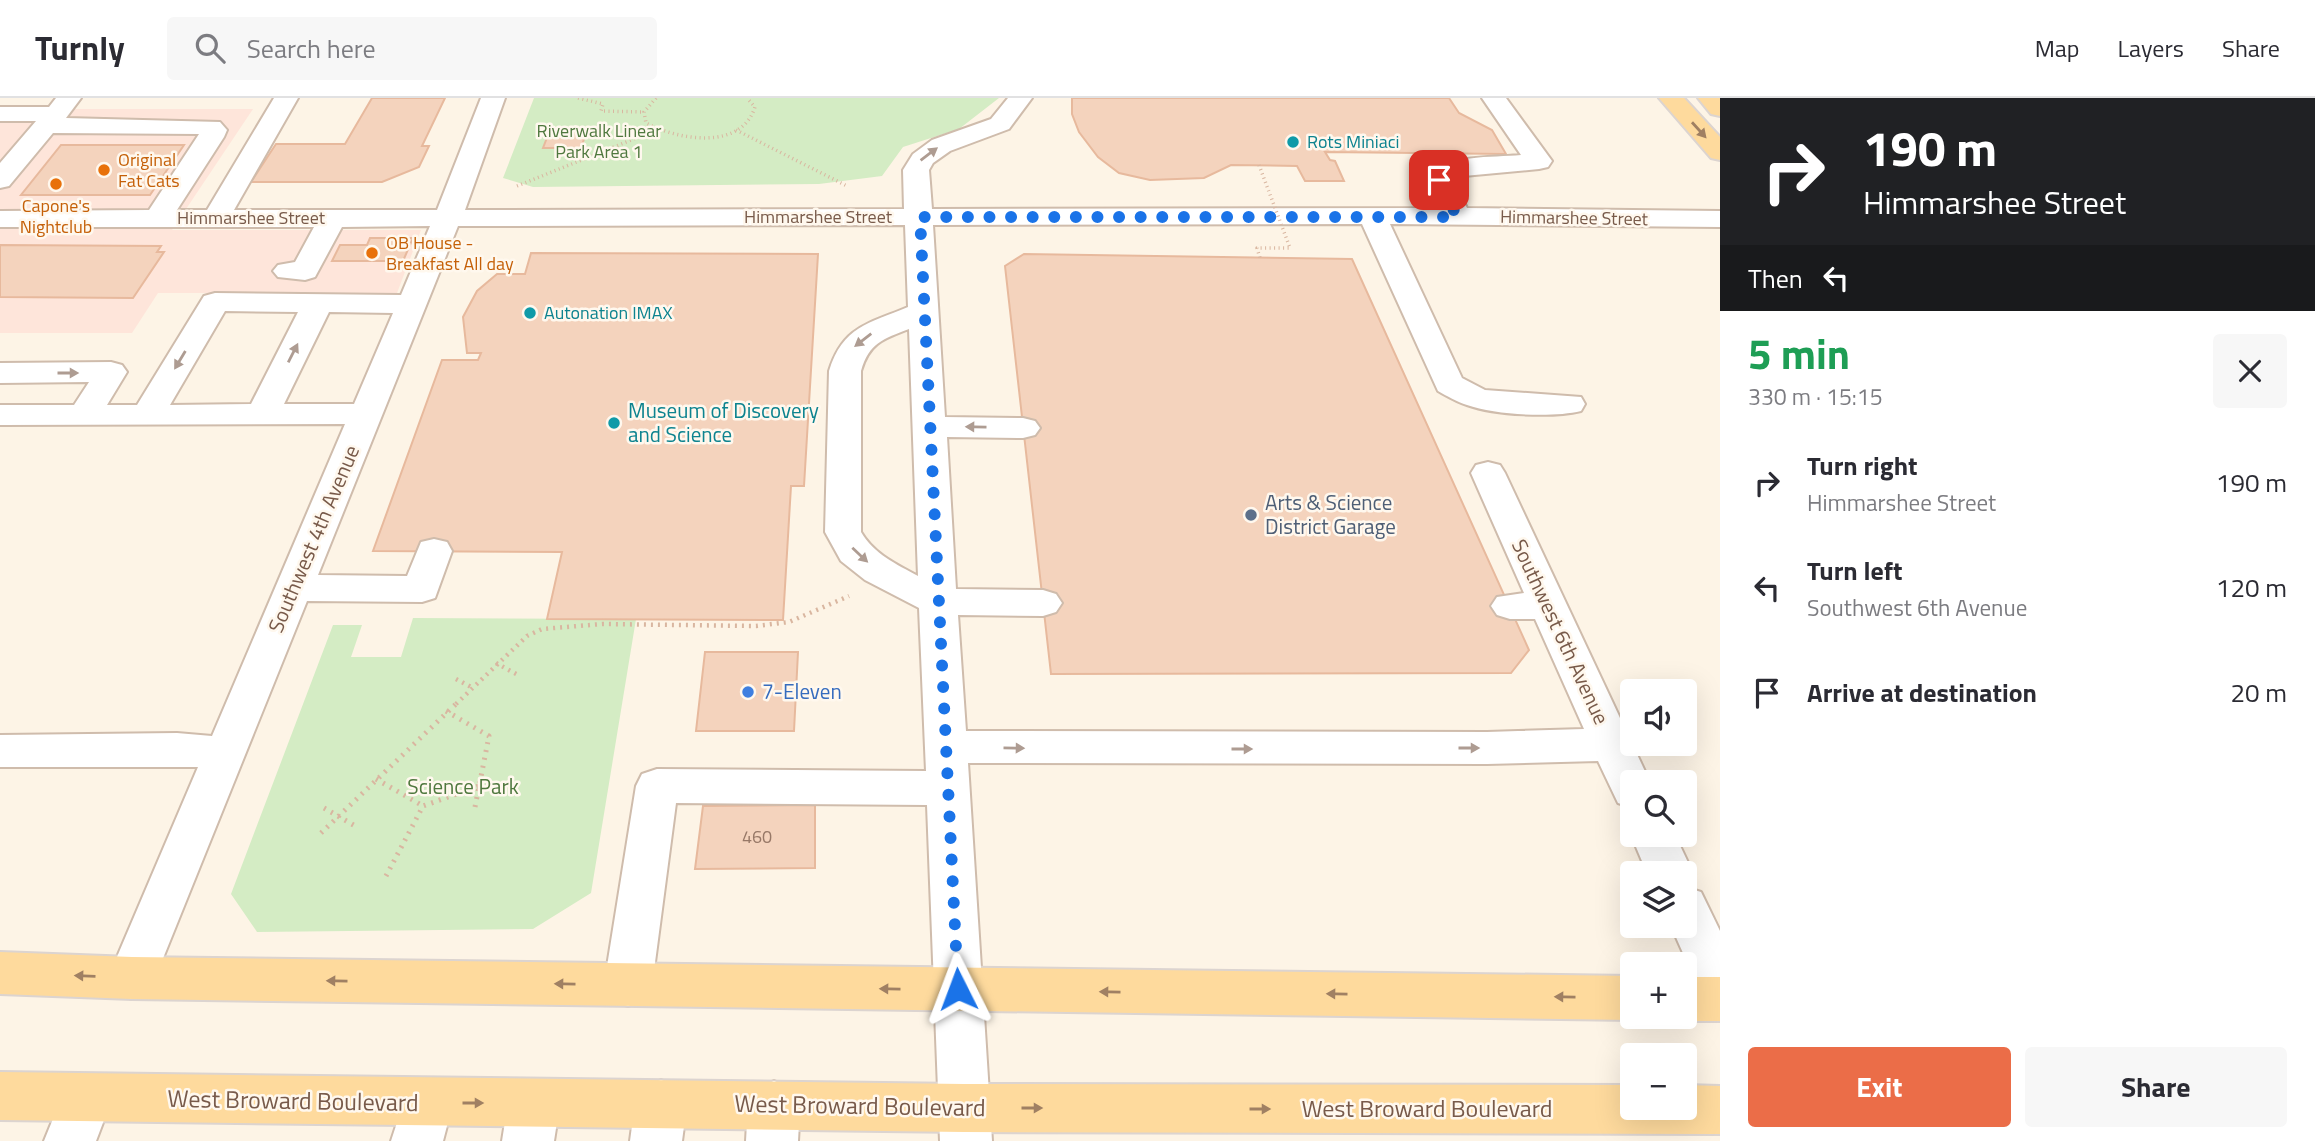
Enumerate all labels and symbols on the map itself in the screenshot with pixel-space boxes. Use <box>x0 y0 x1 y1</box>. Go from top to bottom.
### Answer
park label: Riverwalk Linear Park Area 1 <box>537 117 661 165</box>
one-way arrow <box>1691 121 1707 138</box>
place label: Rots Miniaci <box>1307 128 1399 155</box>
marker: Rots Miniaci <box>1285 134 1301 150</box>
place label: Original Fat Cats <box>118 146 180 194</box>
one-way arrow <box>920 147 938 161</box>
pin <box>1409 150 1469 210</box>
marker: Original Fat Cats <box>96 162 112 178</box>
marker: Capone's Nightclub <box>48 176 64 192</box>
place label: Capone's Nightclub <box>20 192 92 240</box>
street label: Himmarshee Street <box>744 203 893 230</box>
street label: Himmarshee Street <box>1500 203 1649 232</box>
street label: Himmarshee Street <box>177 204 326 231</box>
place label: OB House - Breakfast All day <box>386 229 514 277</box>
marker: OB House - Breakfast All day <box>364 245 380 261</box>
place label: Autonation IMAX <box>544 299 673 326</box>
marker: Autonation IMAX <box>522 305 538 321</box>
one-way arrow <box>855 333 873 348</box>
one-way arrow <box>288 343 299 363</box>
one-way arrow <box>174 351 187 370</box>
one-way arrow <box>57 367 79 379</box>
place label: Museum of Discovery and Science <box>628 394 819 450</box>
marker: Museum of Discovery and Science <box>606 415 622 431</box>
one-way arrow <box>965 421 987 433</box>
street label: Southwest 4th Avenue <box>259 440 367 637</box>
place label: Arts & Science District Garage <box>1265 486 1396 542</box>
marker: Arts & Science District Garage <box>1243 507 1259 523</box>
street label: Southwest 6th Avenue <box>1504 534 1618 729</box>
one-way arrow <box>851 547 869 563</box>
place label: 7-Eleven <box>762 675 842 707</box>
marker: 7-Eleven <box>740 684 756 700</box>
one-way arrow <box>1458 742 1480 754</box>
one-way arrow <box>1003 743 1025 754</box>
one-way arrow <box>1231 743 1253 755</box>
park label: Science Park <box>407 770 519 802</box>
house number: 460 <box>742 823 772 850</box>
position arrow <box>921 952 995 1026</box>
one-way arrow <box>74 971 96 982</box>
one-way arrow <box>326 975 348 987</box>
one-way arrow <box>553 979 575 990</box>
one-way arrow <box>879 983 901 994</box>
one-way arrow <box>1098 986 1120 997</box>
one-way arrow <box>1326 988 1348 1000</box>
one-way arrow <box>1553 991 1575 1003</box>
street label: West Broward Boulevard <box>167 1080 419 1120</box>
street label: West Broward Boulevard <box>734 1085 986 1125</box>
street label: West Broward Boulevard <box>1301 1090 1553 1126</box>
one-way arrow <box>462 1097 484 1109</box>
one-way arrow <box>1022 1102 1044 1114</box>
one-way arrow <box>1249 1103 1271 1115</box>

